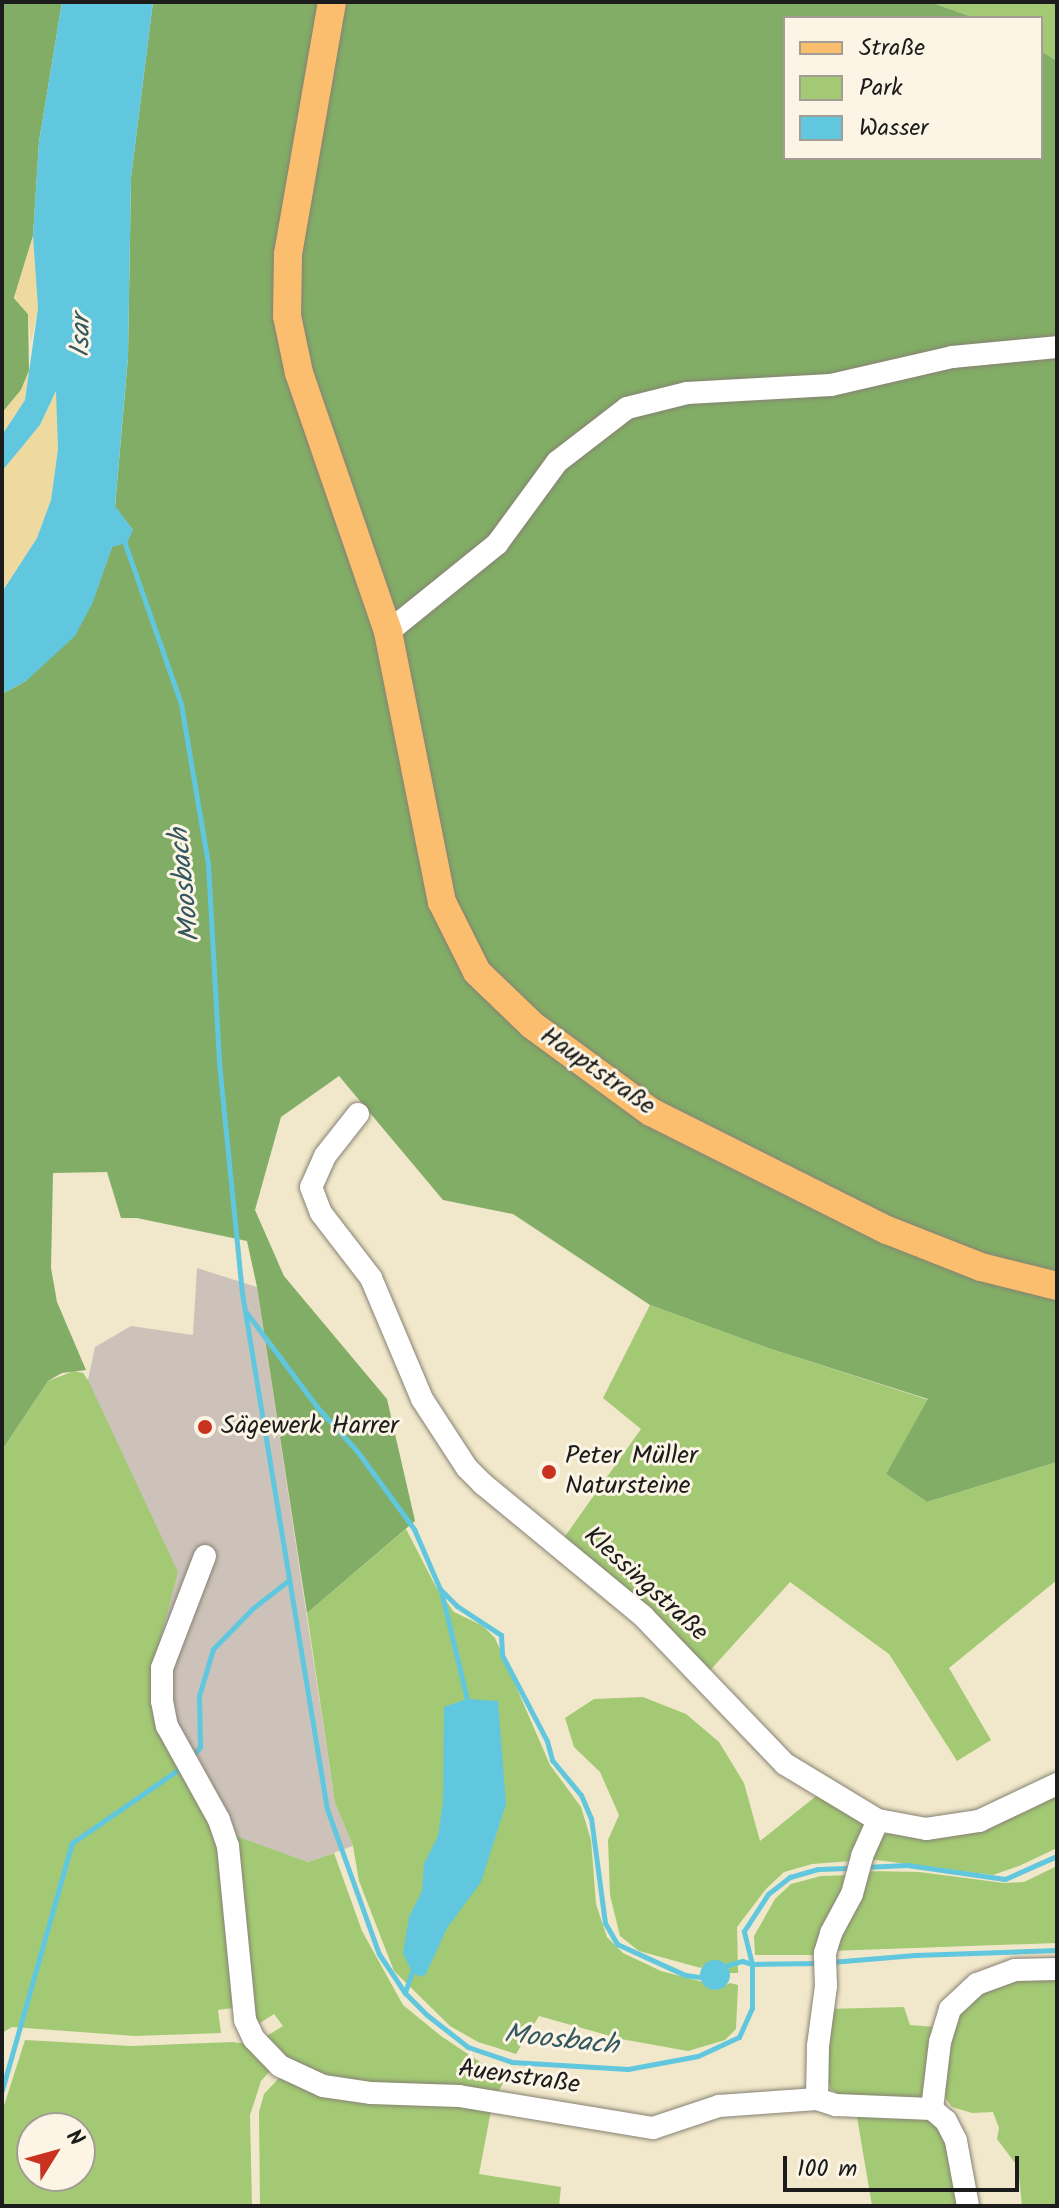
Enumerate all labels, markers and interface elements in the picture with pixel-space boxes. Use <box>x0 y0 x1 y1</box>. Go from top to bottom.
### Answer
legend <box>783 16 1043 160</box>
text: Straße <box>859 29 925 68</box>
text: Park <box>859 69 903 108</box>
text: Wasser <box>859 109 928 148</box>
water label: Isar <box>65 314 99 358</box>
water label: Moosbach <box>163 826 209 944</box>
street label: Hauptstraße <box>533 1021 661 1123</box>
place label: Sägewerk Harrer <box>221 1411 399 1443</box>
marker: Sägewerk Harrer <box>196 1418 214 1436</box>
place label: Peter Müller Natursteine <box>565 1441 698 1502</box>
marker: Peter Müller Natursteine <box>540 1463 558 1481</box>
street label: Klessingstraße <box>576 1521 714 1649</box>
water label: Moosbach <box>502 2018 620 2064</box>
street label: Auenstraße <box>456 2054 582 2102</box>
north arrow <box>16 2112 96 2192</box>
text: N <box>56 2122 92 2155</box>
scale bar <box>787 2140 1023 2190</box>
text: 100 m <box>797 2150 857 2189</box>

